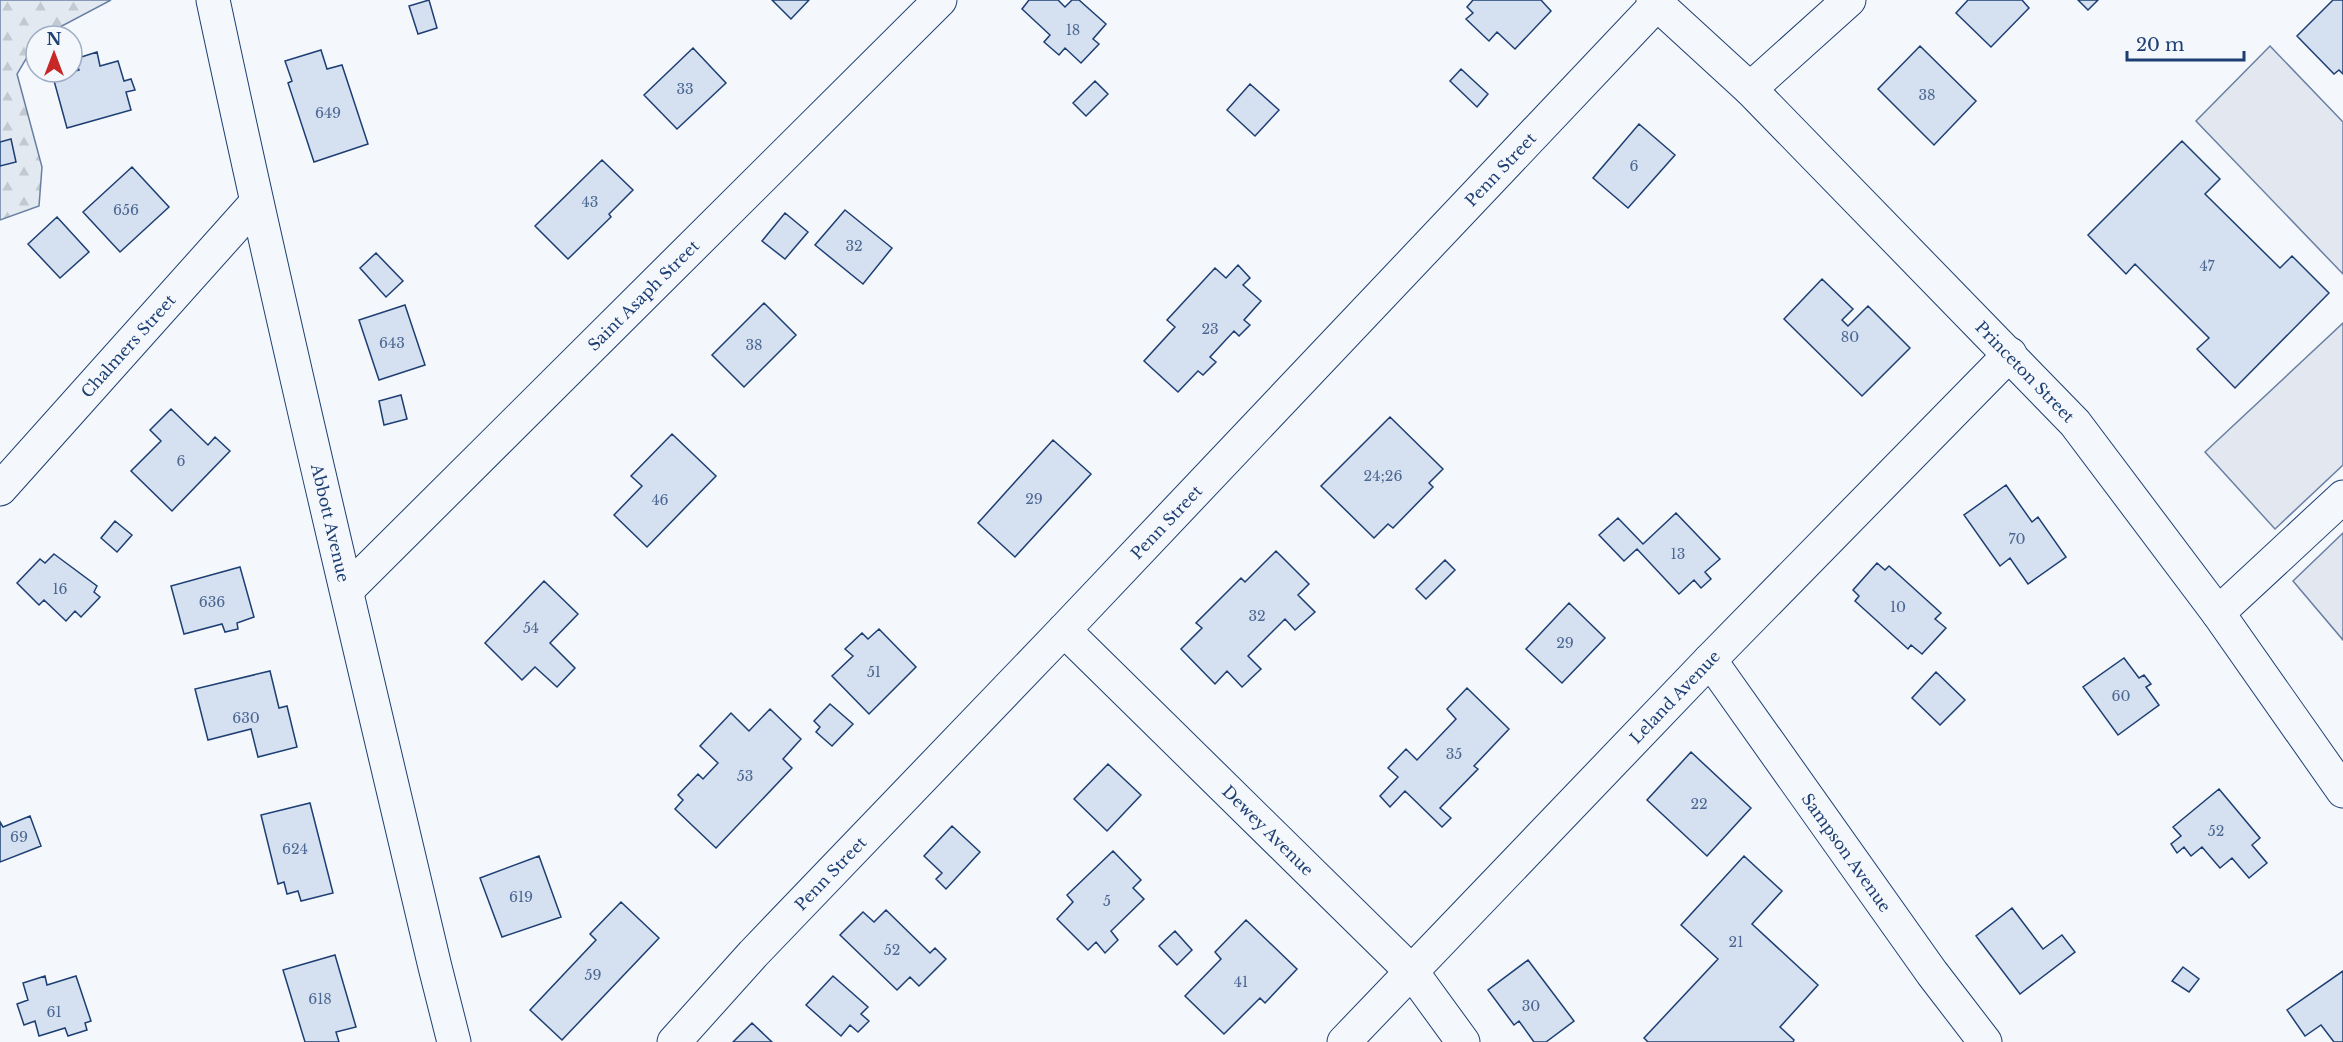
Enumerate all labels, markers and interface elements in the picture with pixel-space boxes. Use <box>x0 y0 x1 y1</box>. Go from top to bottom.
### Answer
house number: 18 <box>1066 21 1080 39</box>
north arrow <box>24 24 84 84</box>
scale bar <box>2127 24 2244 62</box>
text: N <box>46 29 62 49</box>
text: 20 m <box>2136 34 2184 56</box>
house number: 33 <box>676 80 694 98</box>
house number: 38 <box>1918 86 1936 104</box>
house number: 649 <box>315 104 341 122</box>
street label: Penn Street <box>1461 128 1540 210</box>
house number: 6 <box>1629 157 1639 175</box>
house number: 43 <box>582 193 598 211</box>
house number: 656 <box>113 201 139 219</box>
street label: Saint Asaph Street <box>583 236 703 355</box>
house number: 32 <box>845 237 863 255</box>
house number: 47 <box>2199 257 2216 275</box>
street label: Chalmers Street <box>77 290 180 402</box>
street label: Princeton Street <box>1971 317 2079 426</box>
house number: 23 <box>1201 320 1219 338</box>
house number: 80 <box>1841 328 1859 346</box>
house number: 643 <box>379 334 405 352</box>
house number: 38 <box>745 336 763 354</box>
house number: 6 <box>176 452 186 470</box>
street label: Abbott Avenue <box>307 461 354 584</box>
house number: 24;26 <box>1364 467 1402 485</box>
street label: Penn Street <box>1126 481 1206 563</box>
house number: 29 <box>1025 490 1043 508</box>
house number: 46 <box>651 491 669 509</box>
house number: 70 <box>2008 530 2026 548</box>
house number: 13 <box>1671 545 1685 563</box>
house number: 16 <box>52 580 68 598</box>
house number: 636 <box>199 593 225 611</box>
house number: 10 <box>1890 598 1906 616</box>
house number: 32 <box>1248 607 1266 625</box>
house number: 54 <box>523 619 539 637</box>
house number: 29 <box>1556 634 1574 652</box>
street label: Leland Avenue <box>1625 646 1724 748</box>
house number: 51 <box>867 663 881 681</box>
house number: 60 <box>2112 687 2131 705</box>
house number: 630 <box>232 709 260 727</box>
house number: 35 <box>1446 745 1462 763</box>
house number: 53 <box>737 767 753 785</box>
street label: Dewey Avenue <box>1218 781 1318 880</box>
street label: Sampson Avenue <box>1798 789 1895 916</box>
house number: 22 <box>1690 795 1708 813</box>
house number: 52 <box>2208 822 2224 840</box>
house number: 69 <box>10 828 28 846</box>
street label: Penn Street <box>790 832 870 914</box>
house number: 624 <box>282 840 308 858</box>
house number: 619 <box>509 888 533 906</box>
house number: 5 <box>1103 892 1111 910</box>
house number: 21 <box>1729 933 1743 951</box>
house number: 52 <box>884 941 900 959</box>
house number: 59 <box>585 966 601 984</box>
house number: 41 <box>1234 973 1248 991</box>
house number: 618 <box>308 990 332 1008</box>
house number: 30 <box>1522 997 1540 1015</box>
house number: 61 <box>46 1003 62 1021</box>

